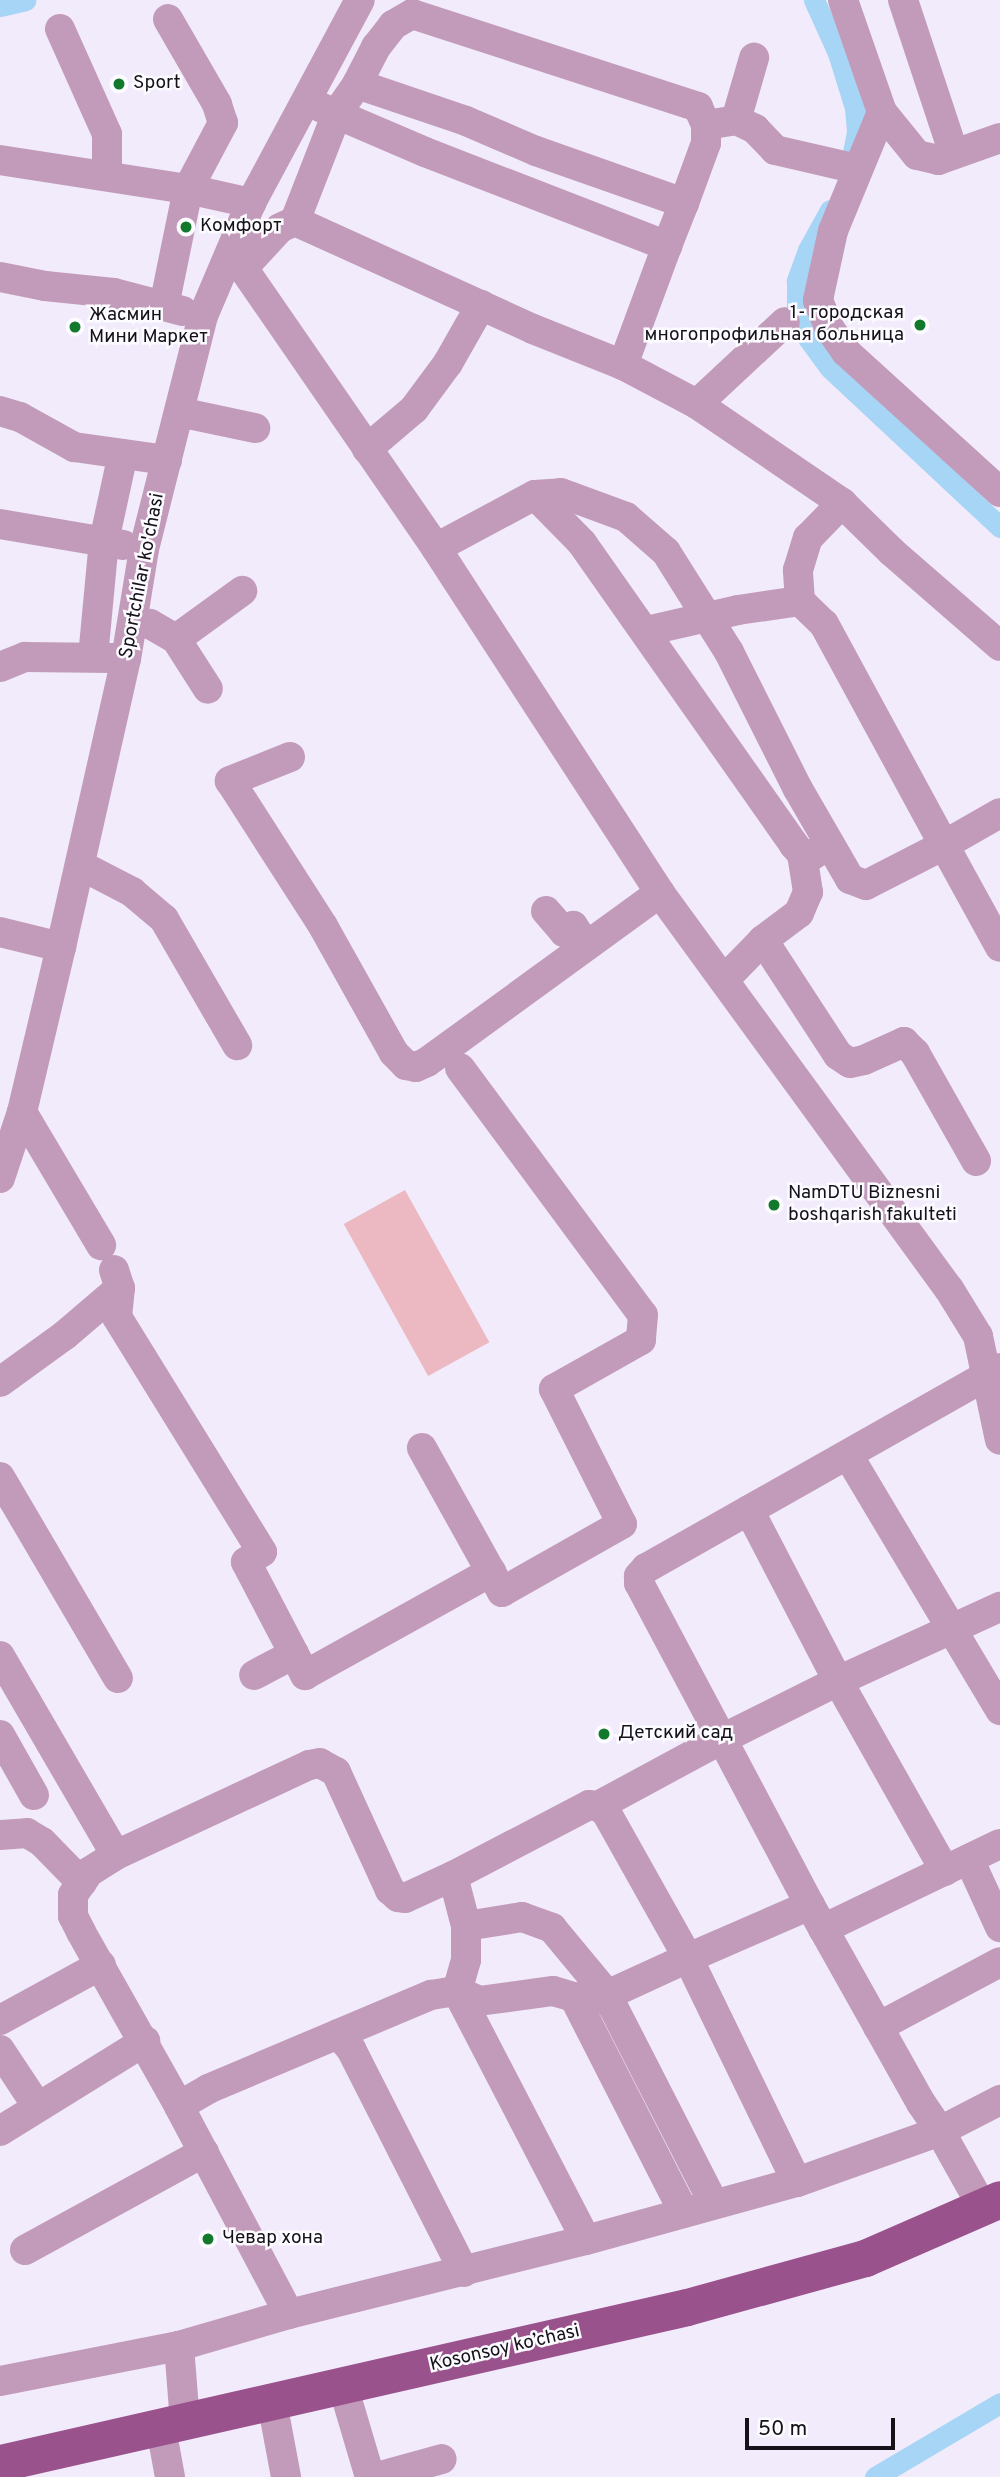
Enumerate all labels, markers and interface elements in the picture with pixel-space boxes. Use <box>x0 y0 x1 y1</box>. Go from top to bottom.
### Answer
place label: Sport <box>133 73 181 95</box>
marker: Sport <box>111 76 127 92</box>
place label: Комфорт <box>200 216 282 238</box>
marker: Комфорт <box>178 219 194 235</box>
place label: 1- городская многопрофильная больница <box>645 303 904 347</box>
place label: Жасмин Мини Маркет <box>89 305 208 349</box>
marker: 1- городская многопрофильная больница <box>910 315 930 335</box>
marker: Жасмин Мини Маркет <box>67 319 83 335</box>
street label: Sportchilar ko'chasi <box>116 491 170 661</box>
place label: NamDTU Biznesni boshqarish fakulteti <box>788 1183 957 1227</box>
marker: NamDTU Biznesni boshqarish fakulteti <box>766 1197 782 1213</box>
place label: Детский сад <box>618 1723 733 1745</box>
marker: Детский сад <box>596 1726 612 1742</box>
place label: Чевар хона <box>222 2228 323 2250</box>
marker: Чевар хона <box>200 2231 216 2247</box>
street label: Kosonsoy ko’chasi <box>428 2321 582 2377</box>
scale bar <box>748 2404 898 2448</box>
text: 50 m <box>758 2416 807 2443</box>

